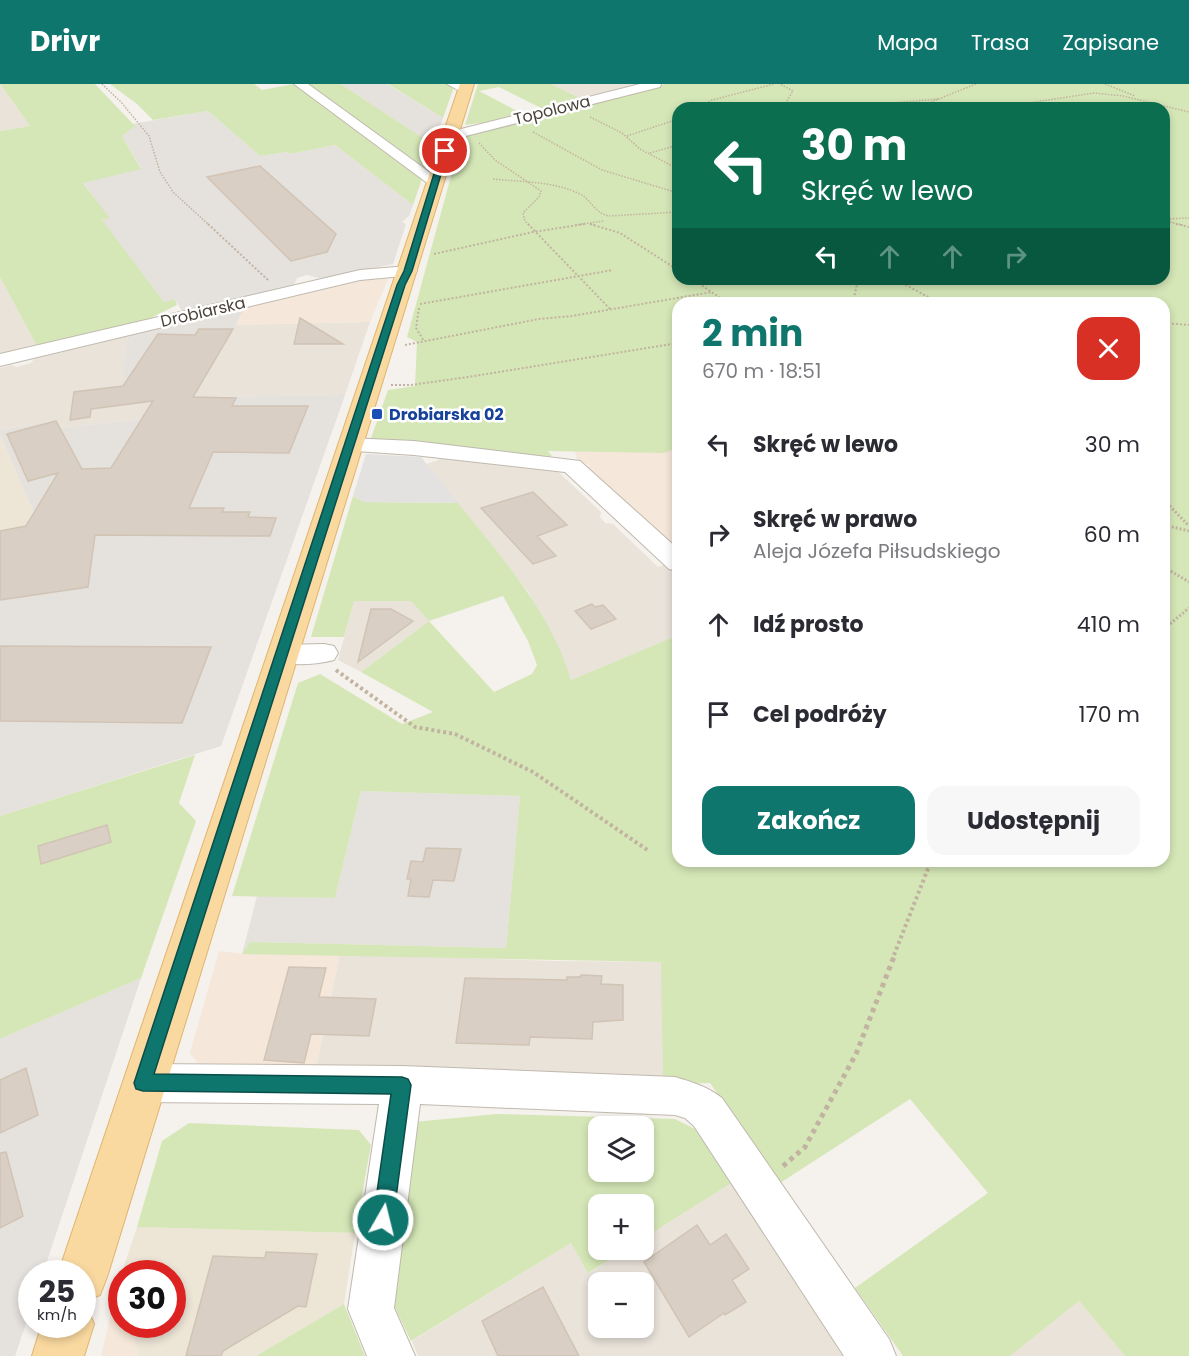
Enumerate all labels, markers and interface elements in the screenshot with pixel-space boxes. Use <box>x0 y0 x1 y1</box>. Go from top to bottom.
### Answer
text: Drivr <box>30 22 100 61</box>
text: Mapa <box>877 28 938 57</box>
text: Trasa <box>971 28 1029 57</box>
text: Zapisane <box>1062 28 1159 57</box>
street label: Topolowa <box>511 89 593 131</box>
text: 30 m <box>801 116 907 175</box>
pin <box>419 125 470 176</box>
icon: left <box>702 126 780 204</box>
icon: arrive <box>428 134 461 167</box>
text: Skręć w lewo <box>801 172 973 209</box>
icon: left <box>810 240 843 273</box>
icon: ahead <box>873 240 906 273</box>
icon: ahead <box>936 240 969 273</box>
icon: right <box>999 240 1032 273</box>
street label: Drobiarska <box>158 291 248 333</box>
text: 2 min <box>702 308 803 359</box>
button: close <box>1077 317 1140 380</box>
text: 670 m · 18:51 <box>702 357 821 385</box>
place label: Drobiarska 02 <box>389 403 504 426</box>
marker: Drobiarska 02 <box>370 407 384 421</box>
icon: left <box>702 428 735 461</box>
text: Skręć w lewo <box>753 429 898 460</box>
text: 30 m <box>1085 429 1140 460</box>
text: Skręć w prawo <box>753 504 917 535</box>
icon: right <box>702 518 735 551</box>
text: 60 m <box>1084 519 1140 550</box>
text: Aleja Józefa Piłsudskiego <box>753 537 1001 565</box>
icon: ahead <box>702 608 735 641</box>
text: Idź prosto <box>753 609 864 640</box>
text: 410 m <box>1077 609 1140 640</box>
icon: arrive <box>702 698 735 731</box>
text: Cel podróży <box>753 699 887 730</box>
text: 170 m <box>1079 699 1140 730</box>
button: Zakończ <box>702 786 915 855</box>
button: Udostępnij <box>927 786 1140 855</box>
map controls <box>588 1116 654 1338</box>
button: layers <box>588 1116 654 1182</box>
position arrow <box>351 1188 415 1252</box>
button: + <box>588 1194 654 1260</box>
speed limit sign: 30 <box>108 1260 186 1338</box>
text: 25 <box>39 1270 75 1313</box>
button: − <box>588 1272 654 1338</box>
text: km/h <box>37 1304 77 1325</box>

